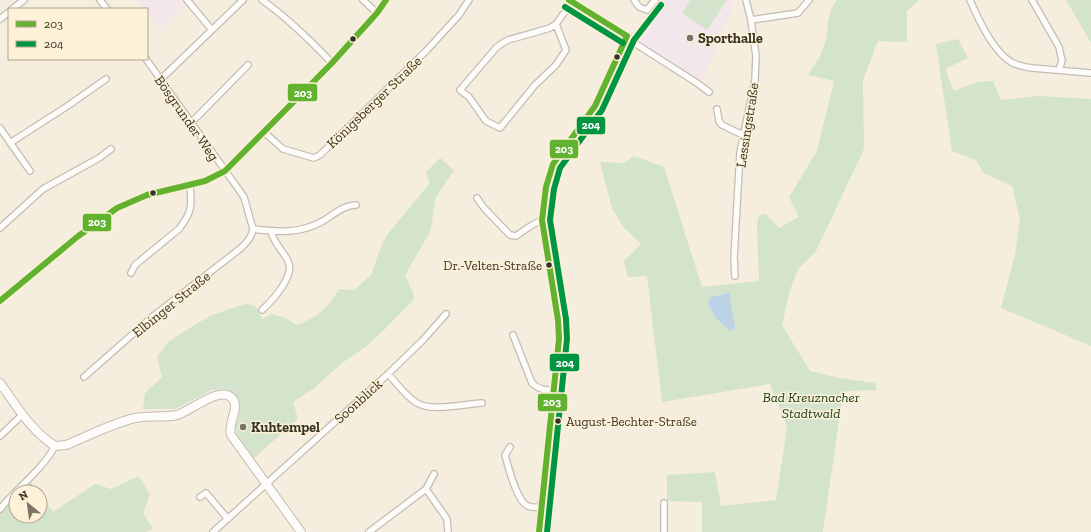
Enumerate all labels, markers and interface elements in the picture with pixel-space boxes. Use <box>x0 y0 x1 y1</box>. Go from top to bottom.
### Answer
legend <box>8 8 148 60</box>
text: 203 <box>44 17 63 31</box>
place label: Sporthalle <box>698 30 763 47</box>
marker: Sporthalle <box>685 33 695 43</box>
unlabelled marker <box>348 34 358 44</box>
text: 204 <box>44 37 64 51</box>
street label: Königsberger Straße <box>323 52 426 152</box>
unlabelled marker <box>612 52 622 62</box>
street label: Bösgrunder Weg <box>151 72 223 165</box>
street label: Lessingstraße <box>732 81 763 169</box>
line badge: 203 <box>287 83 318 102</box>
text: 203 <box>294 87 312 100</box>
line badge: 204 <box>576 116 606 135</box>
text: 204 <box>582 119 601 132</box>
line badge: 203 <box>549 139 579 159</box>
text: 203 <box>555 143 573 156</box>
unlabelled marker <box>148 188 158 198</box>
line badge: 203 <box>82 213 112 232</box>
text: 203 <box>88 216 106 229</box>
place label: Dr.-Velten-Straße <box>443 258 542 273</box>
marker: Dr.-Velten-Straße <box>544 260 554 270</box>
street label: Elbinger Straße <box>129 267 214 341</box>
line badge: 204 <box>549 353 580 372</box>
text: 204 <box>556 357 575 370</box>
street label: Soonblick <box>331 375 386 427</box>
park label: Bad Kreuznacher Stadtwald <box>762 389 860 422</box>
line badge: 203 <box>537 393 568 412</box>
text: 203 <box>543 396 561 409</box>
place label: August-Bechter-Straße <box>566 414 697 429</box>
marker: August-Bechter-Straße <box>553 416 563 426</box>
place label: Kuhtempel <box>251 419 320 436</box>
marker: Kuhtempel <box>238 422 248 432</box>
north arrow <box>8 484 48 524</box>
text: N <box>17 488 31 503</box>

